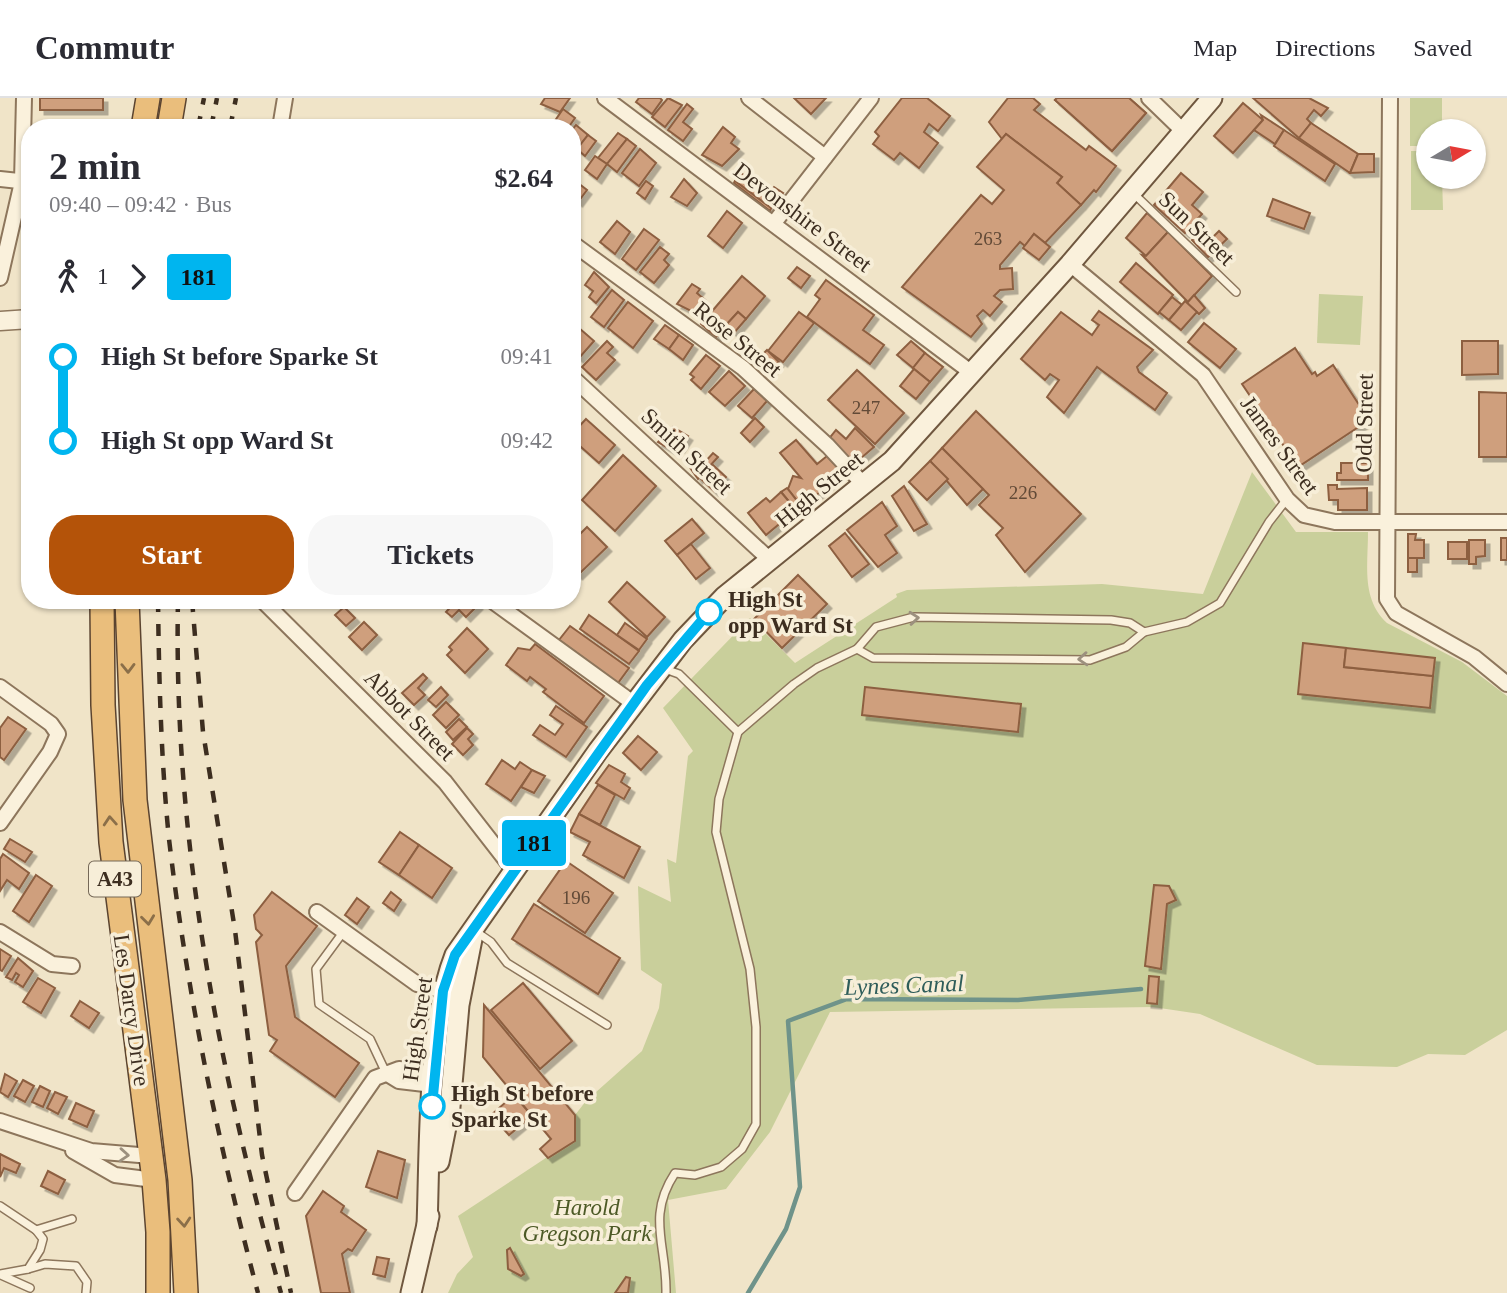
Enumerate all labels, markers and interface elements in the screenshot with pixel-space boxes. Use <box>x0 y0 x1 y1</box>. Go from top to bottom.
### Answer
text: Commutr <box>35 30 174 66</box>
text: Map <box>1193 35 1237 61</box>
text: Directions <box>1275 35 1375 61</box>
text: Saved <box>1413 35 1472 61</box>
north arrow <box>1416 119 1486 189</box>
map controls <box>1416 119 1486 189</box>
text: 2 min <box>49 145 141 187</box>
street label: Devonshire Street <box>729 158 877 278</box>
text: $2.64 <box>495 164 553 193</box>
street label: Sun Street <box>1154 186 1240 271</box>
text: 09:40 – 09:42 · Bus <box>49 192 232 217</box>
house number: 263 <box>974 228 1002 249</box>
icon: walk <box>49 258 87 296</box>
icon: forward <box>119 258 157 296</box>
text: 1 <box>97 264 109 289</box>
text: 181 <box>181 264 217 290</box>
street label: Rose Street <box>689 297 787 383</box>
text: High St before Sparke St <box>101 342 378 371</box>
text: 09:41 <box>501 344 553 369</box>
street label: Odd Street <box>1351 373 1378 473</box>
street label: James Street <box>1236 391 1324 500</box>
house number: 247 <box>852 397 880 418</box>
street label: Smith Street <box>636 403 737 500</box>
text: High St opp Ward St <box>101 426 333 455</box>
text: 09:42 <box>501 428 553 453</box>
street label: High Street <box>770 446 869 532</box>
house number: 226 <box>1009 482 1037 503</box>
button: Start <box>49 515 294 595</box>
button: Tickets <box>308 515 553 595</box>
place label: High St opp Ward St <box>728 587 853 638</box>
marker: High St opp Ward St <box>696 599 722 625</box>
one-way arrow <box>909 611 920 626</box>
one-way arrow <box>1077 651 1088 666</box>
one-way arrow <box>121 663 136 674</box>
street label: Abbot Street <box>359 665 460 766</box>
one-way arrow <box>102 816 117 827</box>
line badge: 181 <box>494 820 574 866</box>
text: 181 <box>516 830 552 856</box>
road number: A43 <box>89 862 141 896</box>
house number: 196 <box>562 887 590 908</box>
one-way arrow <box>140 914 155 925</box>
street label: Les Darcy Drive <box>108 932 155 1088</box>
water label: Lynes Canal <box>843 970 965 1000</box>
street label: High Street <box>398 975 437 1083</box>
place label: High St before Sparke St <box>451 1081 594 1132</box>
marker: High St before Sparke St <box>419 1093 445 1119</box>
one-way arrow <box>119 1147 130 1162</box>
park label: Harold Gregson Park <box>523 1195 652 1246</box>
one-way arrow <box>176 1217 191 1228</box>

